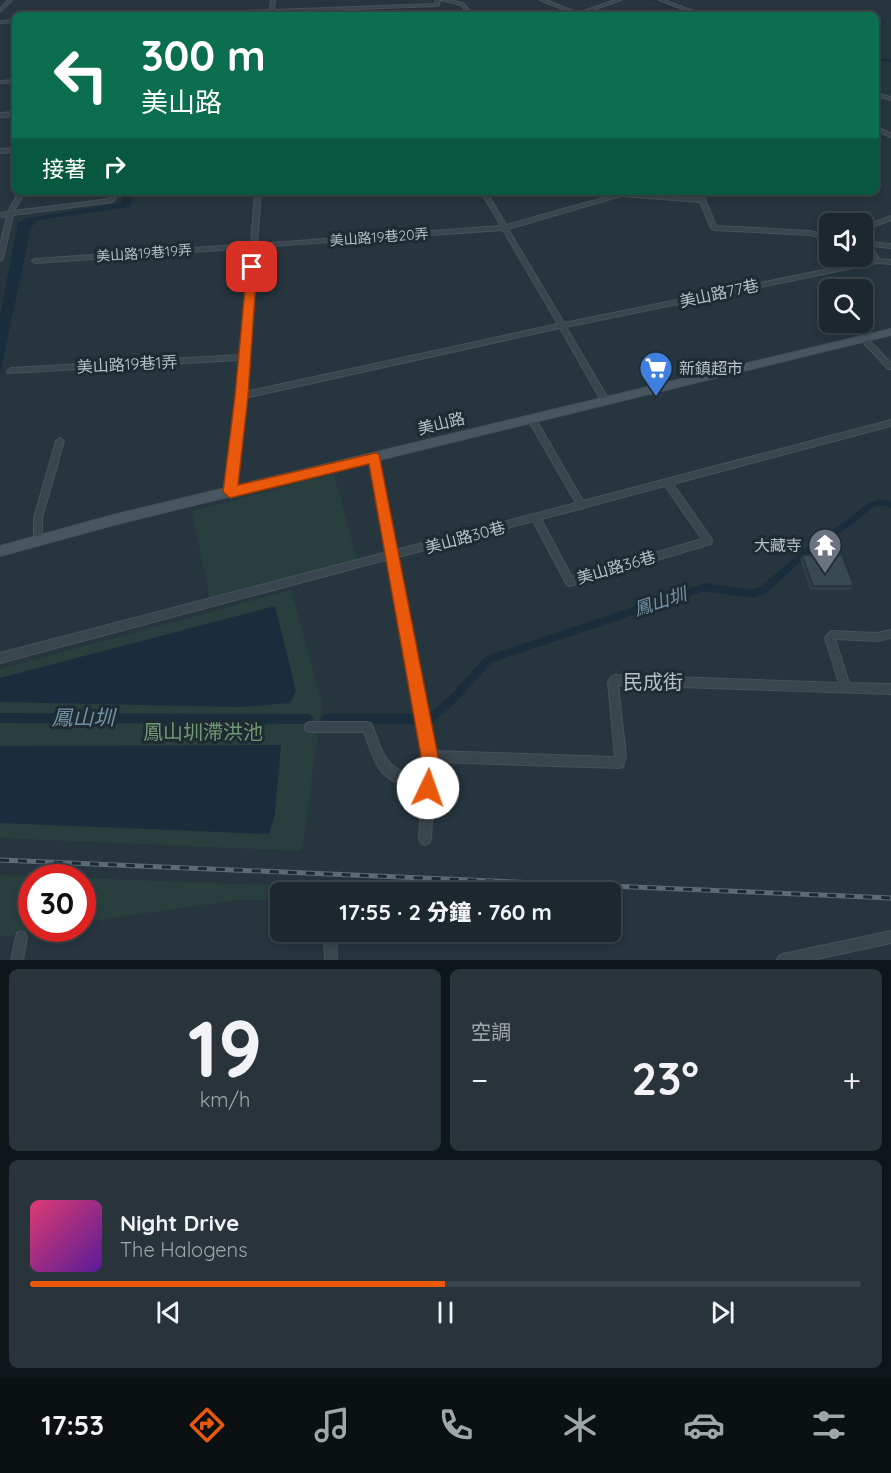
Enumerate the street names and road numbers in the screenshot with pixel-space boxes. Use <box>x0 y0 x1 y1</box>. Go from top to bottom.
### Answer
street label: 美山路19巷20弄 <box>329 225 429 249</box>
street label: 美山路19巷19弄 <box>95 241 193 265</box>
street label: 美山路77巷 <box>678 275 760 311</box>
street label: 美山路19巷1弄 <box>76 351 178 377</box>
street label: 美山路 <box>415 407 467 439</box>
street label: 美山路30巷 <box>423 517 507 557</box>
street label: 美山路36巷 <box>574 546 658 588</box>
street label: 民成街 <box>623 669 683 694</box>

